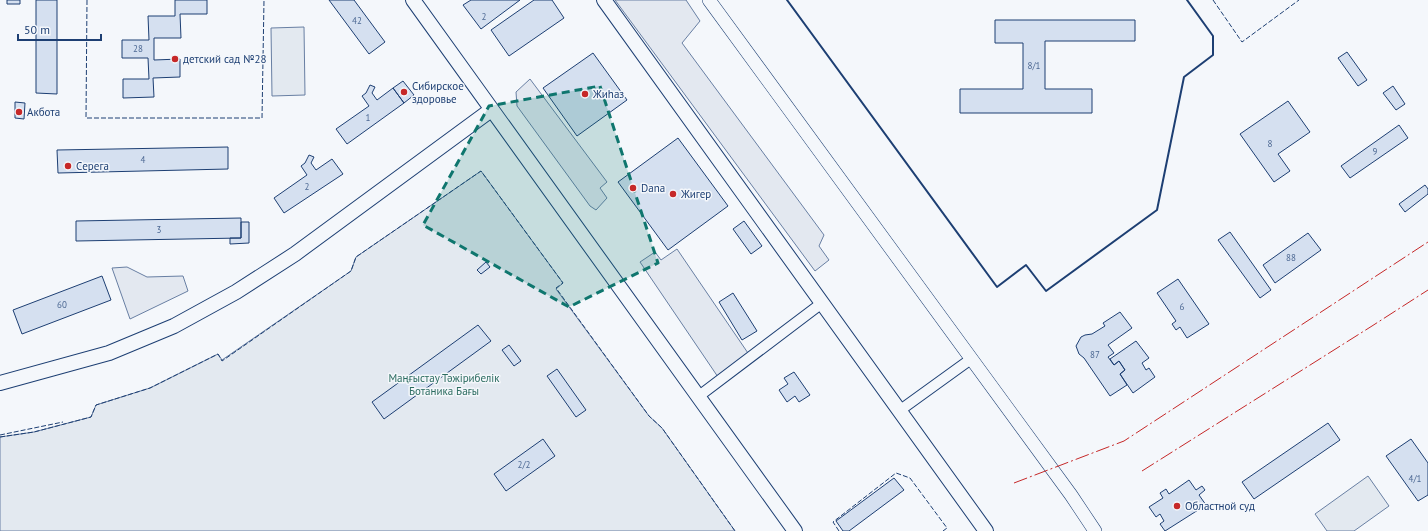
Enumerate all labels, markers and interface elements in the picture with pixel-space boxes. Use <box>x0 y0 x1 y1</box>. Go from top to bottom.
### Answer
house number: 2 <box>482 11 487 22</box>
house number: 42 <box>352 15 362 26</box>
scale bar <box>18 16 101 42</box>
text: 50 m <box>24 22 50 37</box>
house number: 28 <box>133 43 143 54</box>
place label: детский сад №28 <box>183 52 266 66</box>
marker: детский сад №28 <box>170 54 180 64</box>
house number: 8/1 <box>1028 60 1041 71</box>
place label: Сибирское здоровье <box>412 79 464 106</box>
marker: Сибирское здоровье <box>399 87 409 97</box>
place label: Жиhаз <box>592 87 624 101</box>
marker: Жиhаз <box>580 89 590 99</box>
place label: Акбота <box>27 105 60 119</box>
marker: Акбота <box>14 107 24 117</box>
house number: 1 <box>366 112 371 123</box>
house number: 8 <box>1268 138 1273 149</box>
house number: 9 <box>1373 146 1378 157</box>
house number: 4 <box>141 154 146 165</box>
place label: Cерега <box>76 159 109 173</box>
marker: Cерега <box>63 161 73 171</box>
house number: 2 <box>305 181 310 192</box>
place label: Dana <box>641 181 665 195</box>
marker: Dana <box>628 183 638 193</box>
place label: Жигер <box>680 187 711 201</box>
marker: Жигер <box>668 189 678 199</box>
house number: 3 <box>157 224 162 235</box>
house number: 88 <box>1286 252 1296 263</box>
house number: 60 <box>57 299 67 310</box>
house number: 6 <box>1180 301 1185 312</box>
house number: 87 <box>1090 349 1100 360</box>
park label: Маңғыстау Тәжірибелік Ботаника Бағы <box>388 371 500 398</box>
house number: 2/2 <box>518 459 531 470</box>
house number: 4/1 <box>1409 473 1422 484</box>
place label: Областной суд <box>1185 499 1255 513</box>
marker: Областной суд <box>1172 501 1182 511</box>

